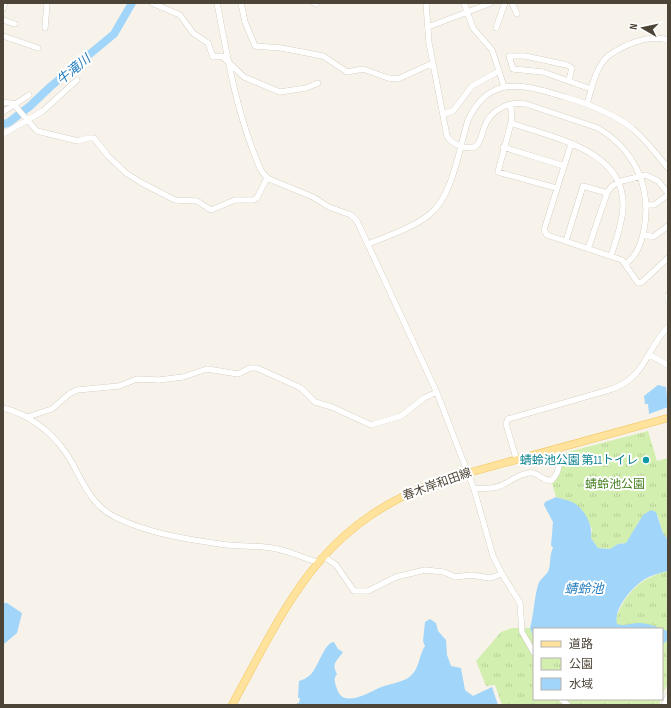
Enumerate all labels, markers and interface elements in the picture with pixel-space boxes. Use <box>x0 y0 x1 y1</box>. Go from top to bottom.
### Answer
north arrow <box>623 8 663 48</box>
text: N <box>627 22 641 30</box>
water label: 牛滝川 <box>54 50 95 88</box>
place label: 蜻蛉池公園 第11トイレ <box>520 453 638 468</box>
marker: 蜻蛉池公園 第11トイレ <box>641 455 651 465</box>
street label: 春木岸和田線 <box>401 465 474 504</box>
park label: 蜻蛉池公園 <box>585 477 645 492</box>
water label: 蜻蛉池 <box>564 581 605 597</box>
legend <box>533 628 663 700</box>
text: 道路 <box>569 637 593 652</box>
text: 公園 <box>569 657 593 672</box>
text: 水域 <box>569 677 593 692</box>

